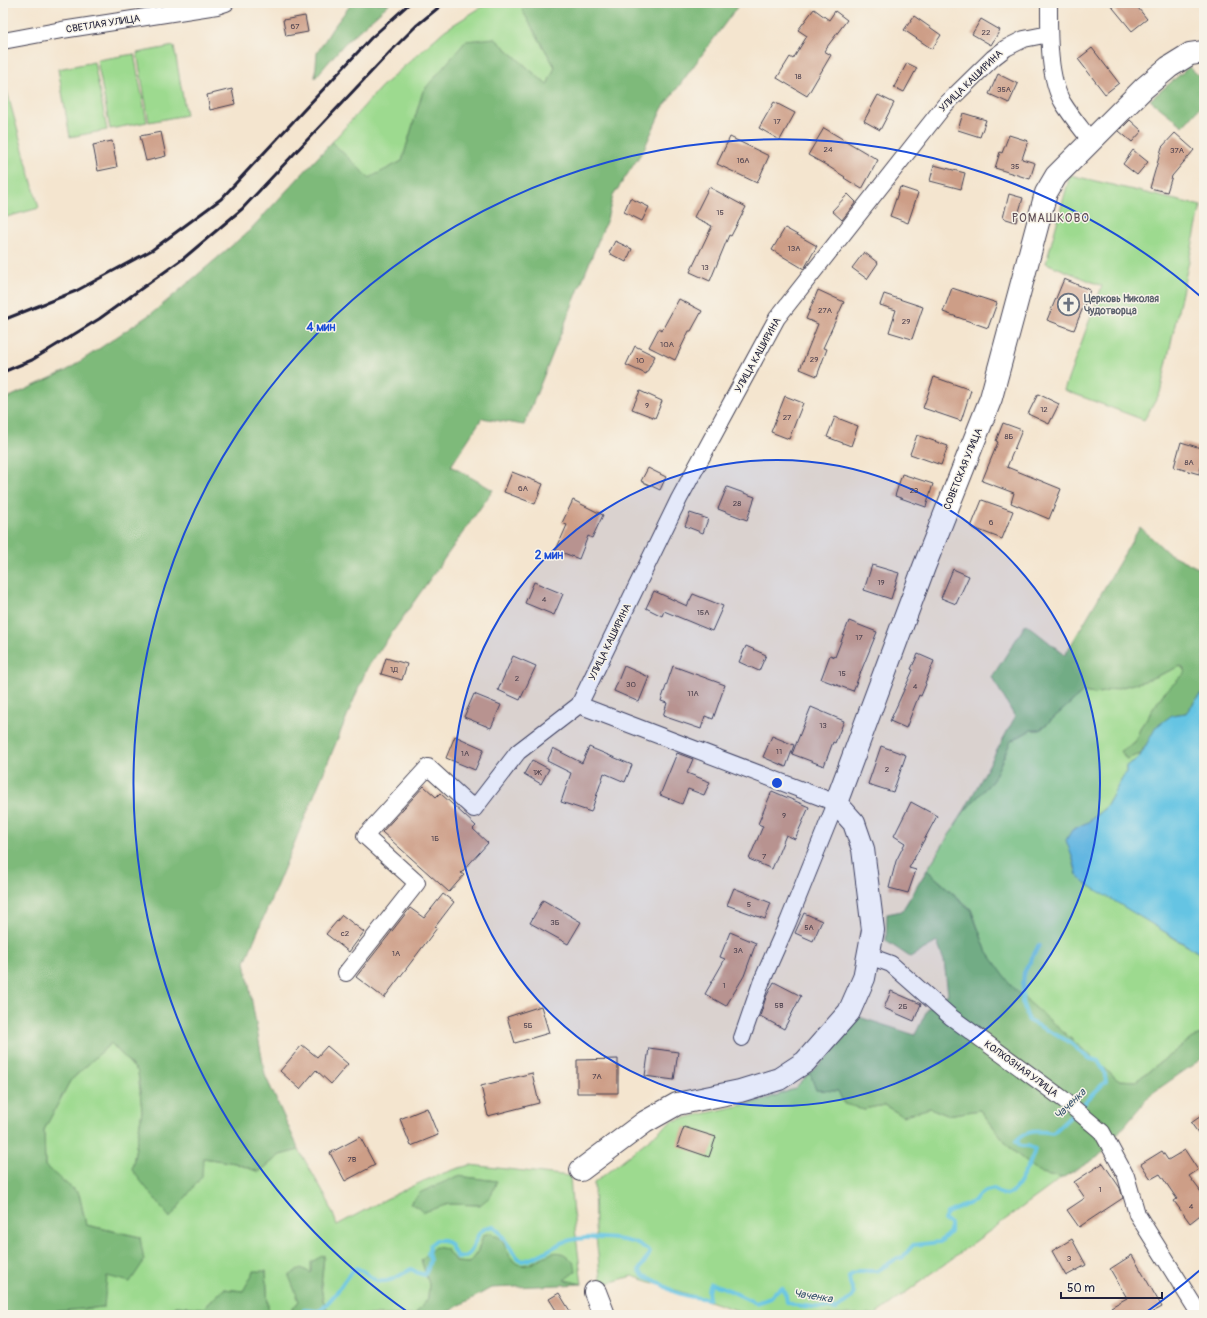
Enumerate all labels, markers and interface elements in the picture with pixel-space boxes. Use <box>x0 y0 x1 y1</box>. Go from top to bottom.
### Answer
street label: СВЕТЛАЯ УЛИЦА <box>65 12 141 36</box>
house number: 67 <box>291 22 300 31</box>
house number: 22 <box>982 28 991 37</box>
street label: УЛИЦА КАШИРИНА <box>937 47 1006 114</box>
house number: 18 <box>794 72 802 81</box>
house number: 35А <box>997 85 1011 94</box>
house number: 17 <box>773 117 781 126</box>
house number: 24 <box>823 145 833 154</box>
house number: 37А <box>1170 146 1184 155</box>
house number: 16А <box>737 156 749 165</box>
house number: 35 <box>1011 162 1019 171</box>
house number: 15 <box>716 208 724 217</box>
district label: РОМАШКОВО <box>1012 211 1090 226</box>
house number: 13А <box>788 244 800 253</box>
house number: 13 <box>701 263 709 272</box>
church icon: Церковь Николая Чудотворца <box>1056 292 1082 318</box>
place label: Церковь Николая Чудотворца <box>1084 293 1159 317</box>
house number: 27А <box>818 306 832 315</box>
street label: УЛИЦА КАШИРИНА <box>732 315 784 395</box>
house number: 29 <box>902 317 910 326</box>
text: 4 мин <box>306 320 335 335</box>
house number: 10А <box>660 340 674 349</box>
house number: 29 <box>810 355 818 364</box>
house number: 10 <box>636 356 645 365</box>
house number: 9 <box>645 401 649 410</box>
house number: 12 <box>1040 405 1048 414</box>
house number: 27 <box>783 413 792 422</box>
street label: СОВЕТСКАЯ УЛИЦА <box>941 426 985 512</box>
house number: 8Б <box>1005 432 1014 441</box>
house number: 8А <box>1184 458 1194 467</box>
house number: 6А <box>518 484 528 493</box>
house number: 23 <box>910 486 919 495</box>
house number: 28 <box>733 499 741 508</box>
house number: 6 <box>989 518 994 527</box>
text: 2 мин <box>535 548 563 563</box>
house number: 19 <box>877 578 885 587</box>
house number: 4 <box>542 595 547 604</box>
street label: УЛИЦА КАШИРИНА <box>586 601 634 682</box>
house number: 15А <box>697 608 709 617</box>
house number: 17 <box>855 633 863 642</box>
house number: 1Д <box>390 665 398 674</box>
house number: 15 <box>838 669 846 678</box>
house number: 2 <box>515 674 520 683</box>
house number: 30 <box>626 680 636 689</box>
house number: 4 <box>913 682 918 691</box>
house number: 11А <box>687 689 699 698</box>
house number: 13 <box>819 721 827 730</box>
house number: 11 <box>776 747 782 756</box>
house number: 1А <box>461 749 469 758</box>
house number: 2 <box>885 765 890 774</box>
house number: 1Ж <box>533 768 542 777</box>
centre of rings <box>770 776 784 790</box>
house number: 9 <box>782 811 786 820</box>
house number: 1Б <box>431 834 439 843</box>
house number: 7 <box>762 852 767 861</box>
house number: 5 <box>747 900 751 909</box>
house number: 3Б <box>550 918 560 927</box>
house number: 5А <box>804 923 814 932</box>
house number: с2 <box>341 929 350 938</box>
house number: 3А <box>733 946 743 955</box>
house number: 1А <box>392 949 400 958</box>
house number: 1 <box>722 981 726 990</box>
house number: 5В <box>775 1001 784 1010</box>
house number: 2Б <box>898 1002 908 1011</box>
house number: 5Б <box>523 1021 533 1030</box>
street label: КОЛХОЗНАЯ УЛИЦА <box>982 1038 1061 1100</box>
house number: 7А <box>592 1072 602 1081</box>
water label: Чаченка <box>1051 1085 1089 1122</box>
house number: 7В <box>348 1155 357 1164</box>
house number: 1 <box>1098 1185 1102 1194</box>
house number: 4 <box>1189 1202 1194 1211</box>
house number: 3 <box>1067 1254 1072 1263</box>
scale bar <box>1061 1274 1162 1300</box>
text: 50 m <box>1067 1281 1095 1296</box>
water label: Чаченка <box>793 1287 834 1306</box>

